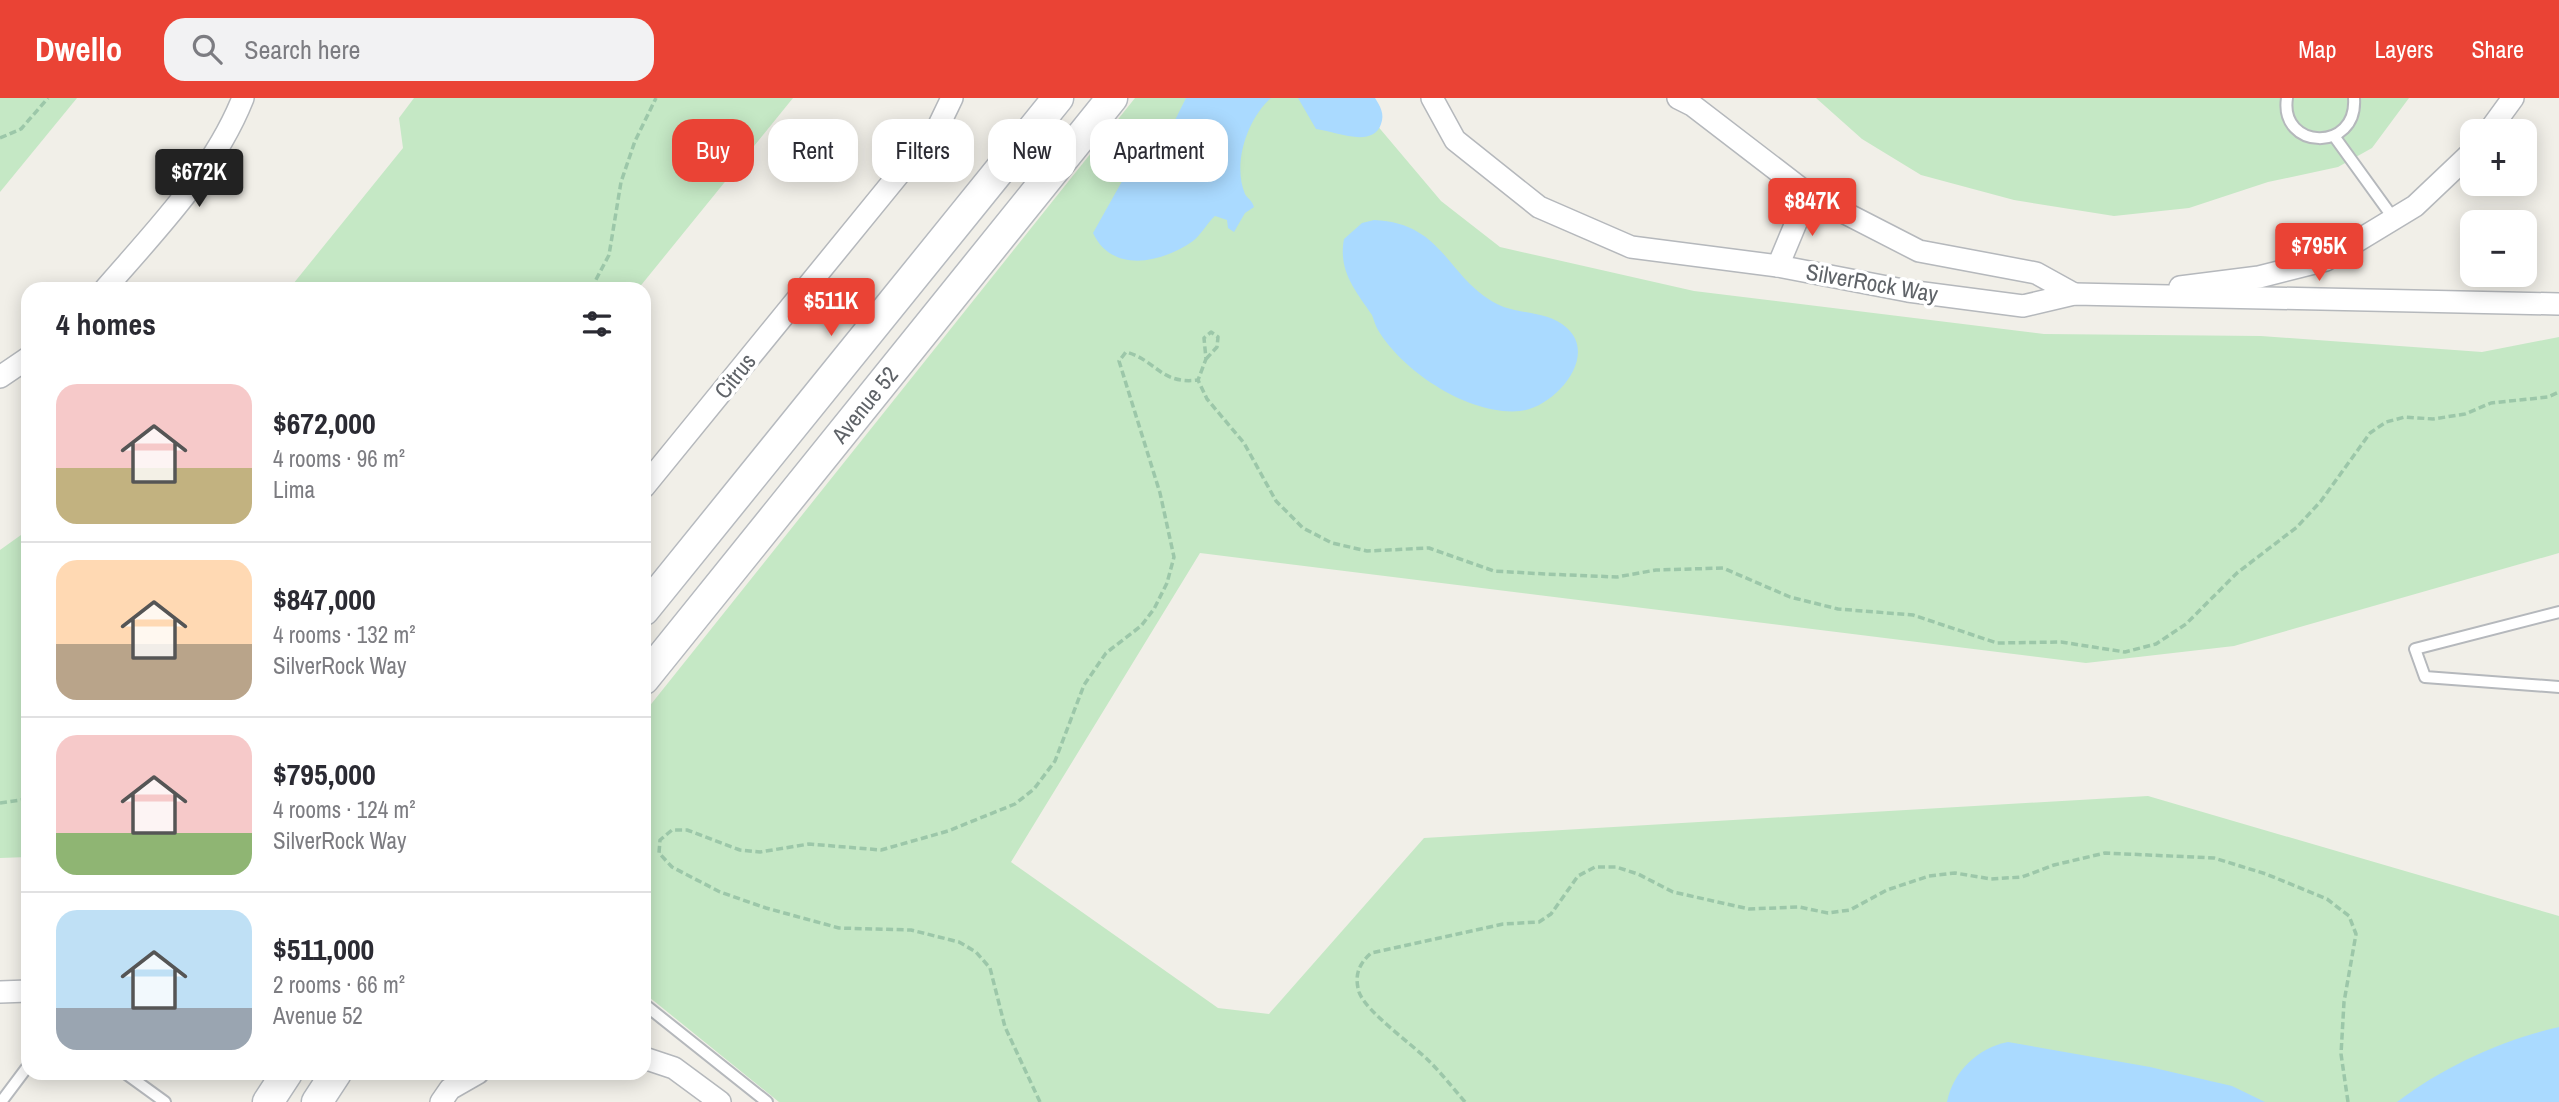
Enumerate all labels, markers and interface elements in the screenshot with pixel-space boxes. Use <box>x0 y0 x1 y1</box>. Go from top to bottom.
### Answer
search box <box>164 18 654 81</box>
text: Dwello <box>35 27 122 71</box>
icon: search <box>188 30 226 68</box>
text: Search here <box>244 32 360 67</box>
text: Map <box>2298 33 2336 65</box>
text: Layers <box>2374 33 2433 65</box>
text: Share <box>2471 33 2524 65</box>
chip: Buy <box>672 119 754 182</box>
chip: Rent <box>768 119 858 182</box>
chip: Filters <box>872 119 974 182</box>
chip: New <box>988 119 1076 182</box>
chip: Apartment <box>1090 119 1228 182</box>
map controls <box>2460 119 2537 287</box>
button: + <box>2460 119 2537 196</box>
pin: $672K <box>150 150 248 209</box>
text: $672K <box>171 156 227 187</box>
pin: $847K <box>1763 178 1861 238</box>
text: $847K <box>1784 185 1840 216</box>
button: − <box>2460 210 2537 287</box>
pin: $795K <box>2270 223 2368 283</box>
text: $795K <box>2291 230 2347 261</box>
street label: SilverRock Way <box>1804 256 1941 309</box>
pin: $511K <box>782 278 880 338</box>
text: $511K <box>804 285 858 316</box>
text: 4 homes <box>56 304 156 344</box>
icon: filters <box>578 305 616 343</box>
street label: Citrus <box>707 346 762 405</box>
street label: Avenue 52 <box>824 360 905 450</box>
text: $672,000 <box>273 403 376 443</box>
icon: home <box>112 412 196 496</box>
text: 4 rooms · 96 m² <box>273 443 405 474</box>
text: Lima <box>273 474 315 505</box>
text: $847,000 <box>273 579 376 619</box>
icon: home <box>112 588 196 672</box>
text: 4 rooms · 132 m² <box>273 619 416 650</box>
text: SilverRock Way <box>273 650 406 681</box>
text: $795,000 <box>273 754 376 794</box>
icon: home <box>112 763 196 847</box>
text: 4 rooms · 124 m² <box>273 794 416 825</box>
text: SilverRock Way <box>273 825 406 856</box>
text: $511,000 <box>273 929 374 969</box>
icon: home <box>112 938 196 1022</box>
text: 2 rooms · 66 m² <box>273 969 405 1000</box>
text: Avenue 52 <box>273 1000 363 1031</box>

